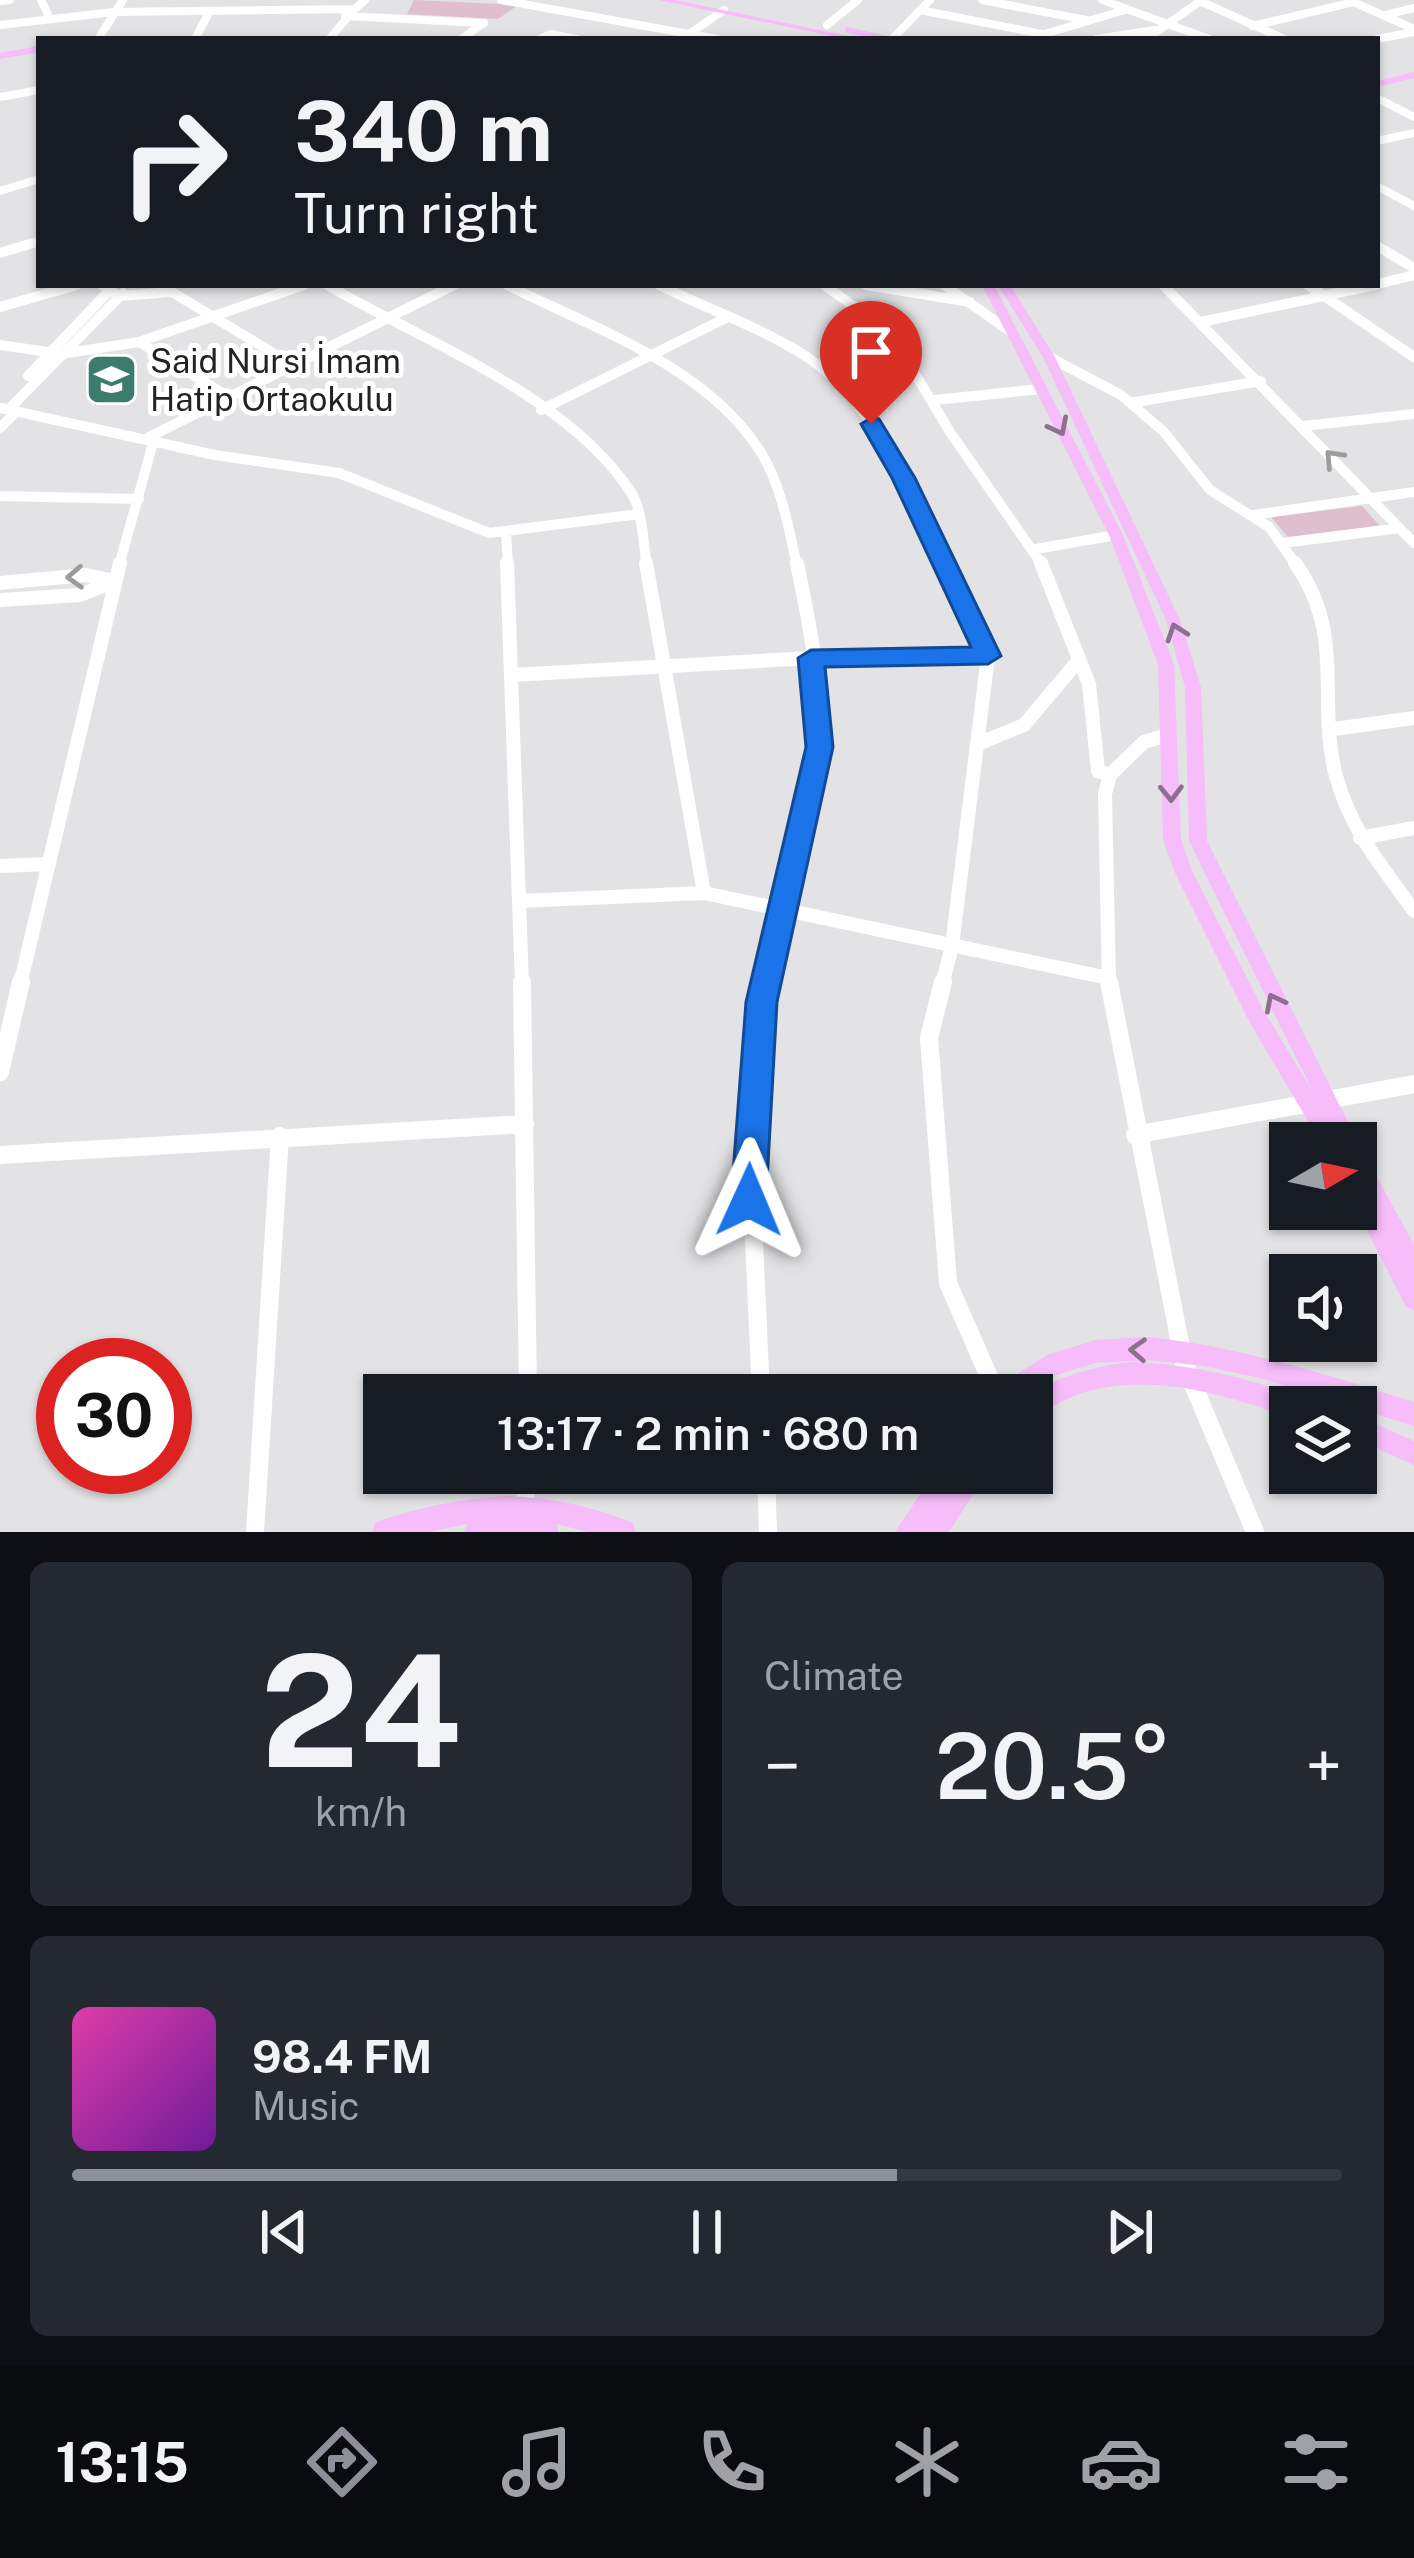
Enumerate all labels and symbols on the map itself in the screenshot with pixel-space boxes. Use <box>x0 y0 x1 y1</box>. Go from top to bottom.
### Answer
pin <box>820 301 922 424</box>
place label: Said Nursi İmam Hatip Ortaokulu <box>150 341 401 418</box>
school or university icon: Said Nursi İmam Hatip Ortaokulu <box>83 352 139 408</box>
one-way arrow <box>1045 414 1068 436</box>
one-way arrow <box>1325 451 1347 472</box>
one-way arrow <box>65 564 84 590</box>
one-way arrow <box>1166 623 1190 644</box>
one-way arrow <box>1158 784 1184 803</box>
one-way arrow <box>1265 993 1288 1015</box>
north arrow <box>1269 1122 1377 1230</box>
position arrow <box>686 1137 812 1263</box>
one-way arrow <box>1128 1337 1147 1363</box>
speed limit sign: 30 <box>36 1338 192 1494</box>

